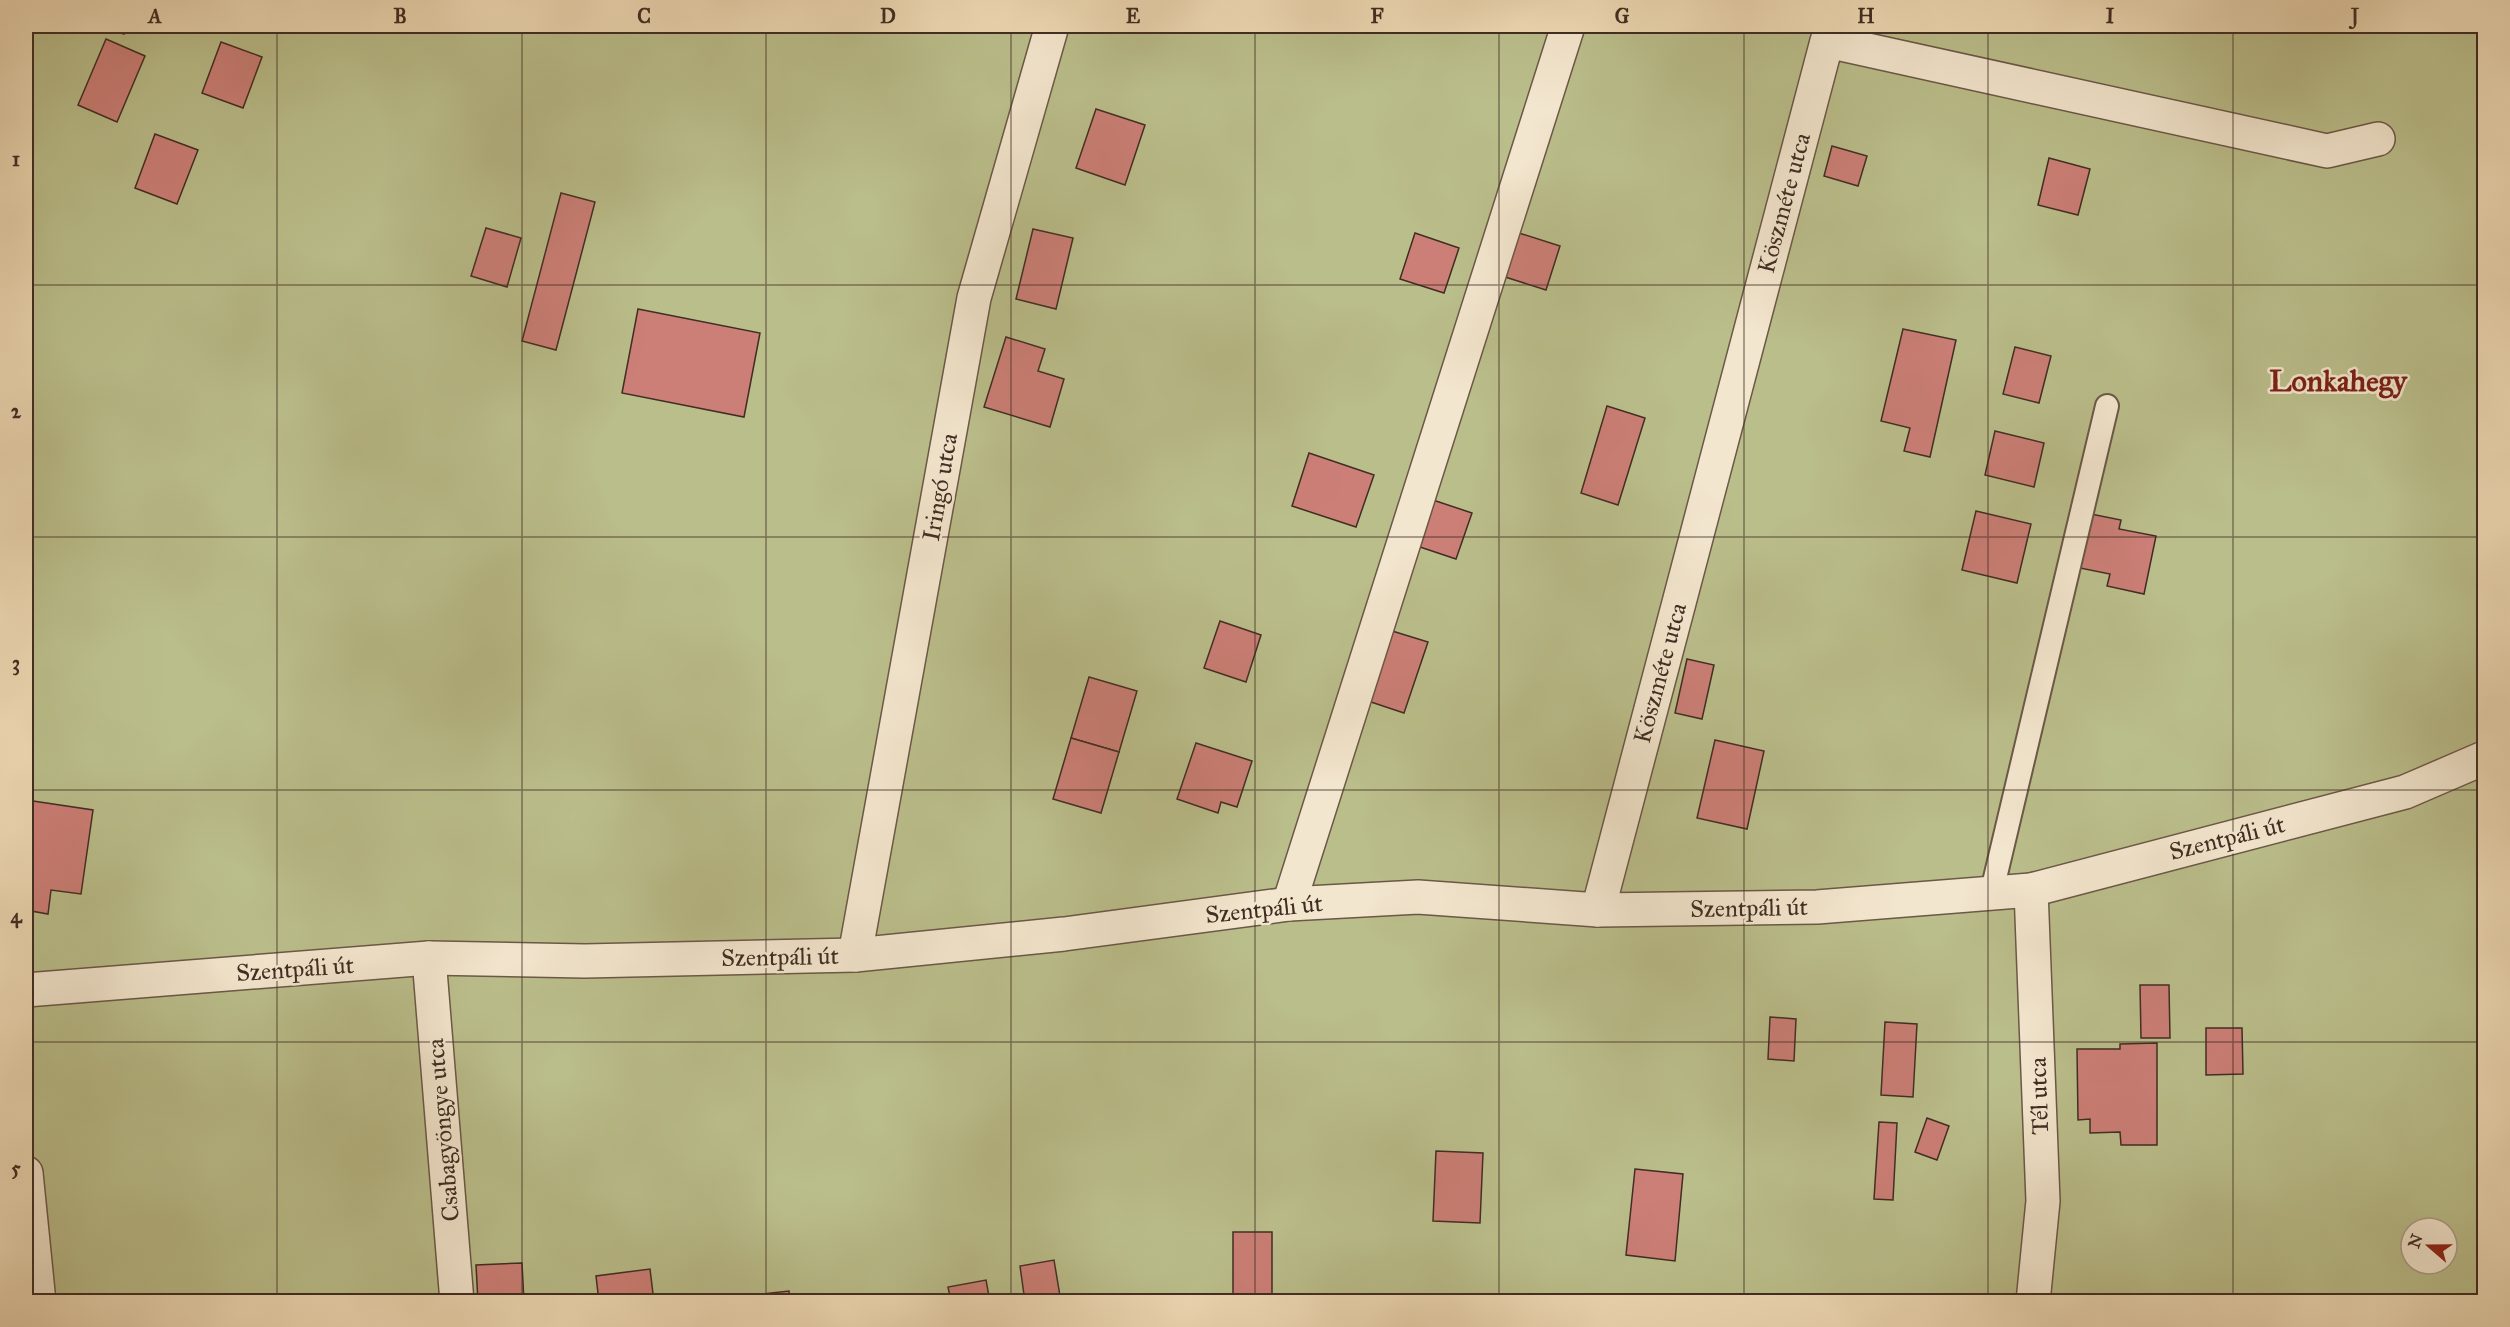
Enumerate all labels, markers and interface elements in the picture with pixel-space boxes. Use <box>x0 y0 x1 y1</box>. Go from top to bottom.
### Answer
text: A <box>146 4 162 28</box>
text: B <box>393 4 407 28</box>
text: C <box>637 4 651 28</box>
text: D <box>880 4 896 28</box>
text: E <box>1126 4 1141 28</box>
text: F <box>1370 4 1384 28</box>
text: G <box>1615 4 1630 28</box>
text: H <box>1857 4 1875 28</box>
text: I <box>2106 4 2115 28</box>
text: J <box>2348 4 2360 30</box>
street label: Köszméte utca <box>1751 129 1817 276</box>
text: 1 <box>12 147 20 171</box>
district label: Lonkahegy <box>2269 363 2408 399</box>
text: 2 <box>11 399 22 423</box>
street label: Iringó utca <box>916 430 964 543</box>
street label: Köszméte utca <box>1627 599 1693 746</box>
text: 3 <box>12 651 20 676</box>
street label: Szentpáli út <box>2166 809 2288 867</box>
street label: Szentpáli út <box>1204 888 1325 930</box>
street label: Szentpáli út <box>1690 892 1809 924</box>
text: 4 <box>10 904 22 929</box>
street label: Szentpáli út <box>721 941 840 973</box>
street label: Szentpáli út <box>235 950 355 988</box>
street label: Csabagyöngye utca <box>420 1036 466 1223</box>
street label: Tél utca <box>2023 1056 2055 1135</box>
text: 5 <box>11 1156 21 1180</box>
north arrow <box>2399 1216 2459 1276</box>
text: N <box>2404 1231 2427 1251</box>

